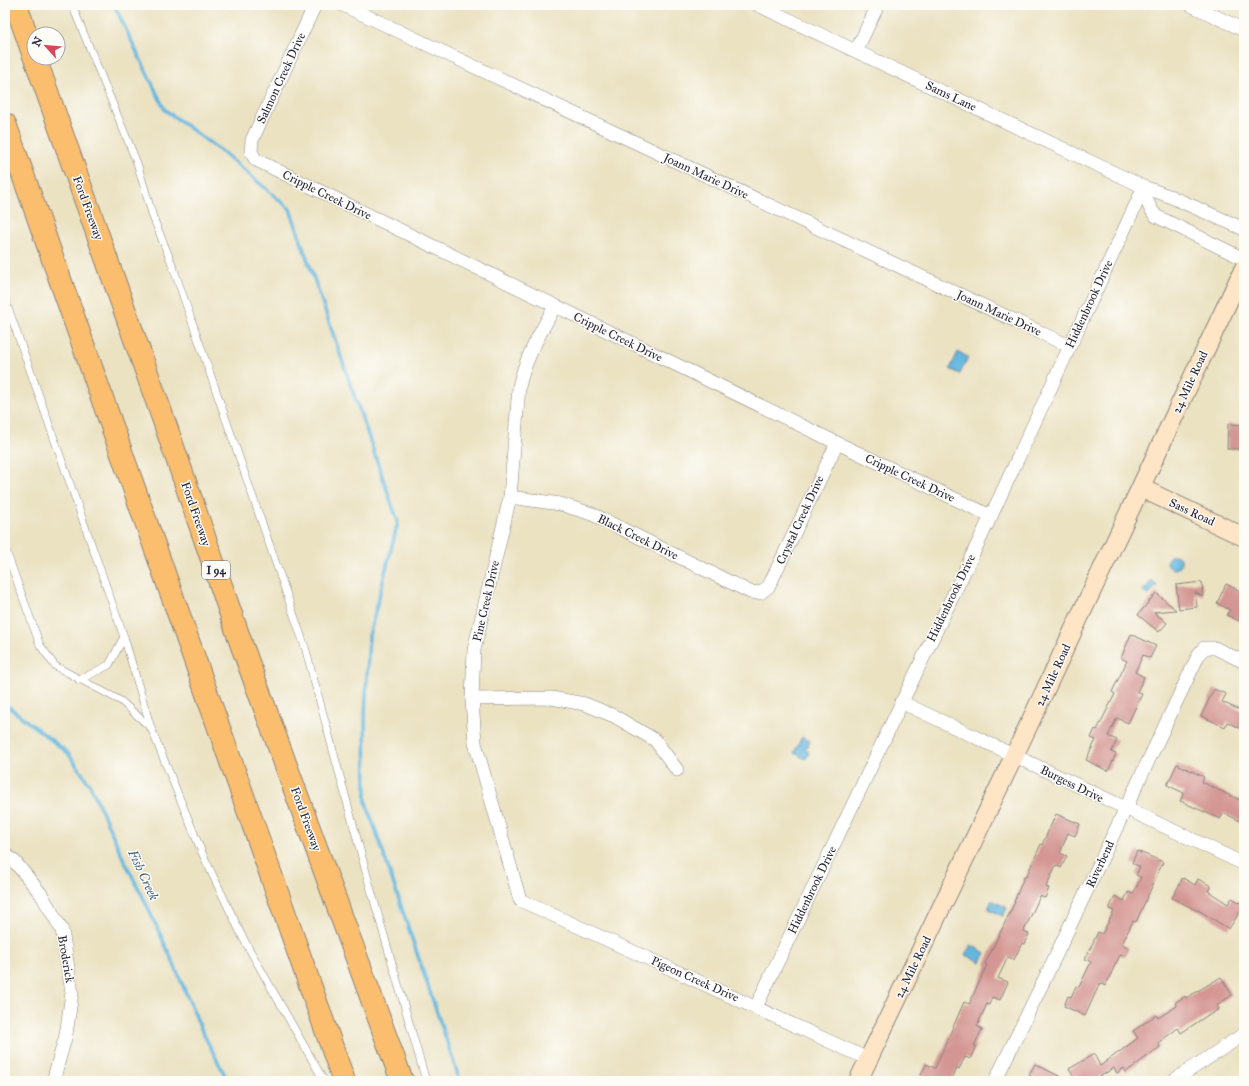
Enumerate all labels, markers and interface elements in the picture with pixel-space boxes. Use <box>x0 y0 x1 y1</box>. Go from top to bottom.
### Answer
north arrow <box>26 26 66 66</box>
street label: Salmon Creek Drive <box>254 30 308 126</box>
text: N <box>30 34 46 49</box>
street label: Sams Lane <box>923 78 979 114</box>
street label: Joann Marie Drive <box>659 149 751 203</box>
street label: Cripple Creek Drive <box>280 167 374 223</box>
street label: Ford Freeway <box>70 174 106 242</box>
street label: Hiddenbrook Drive <box>1062 258 1116 350</box>
street label: Joann Marie Drive <box>952 286 1044 340</box>
street label: Cripple Creek Drive <box>571 309 665 365</box>
street label: 24 Mile Road <box>1169 349 1211 415</box>
street label: Cripple Creek Drive <box>863 451 957 505</box>
street label: Crystal Creek Drive <box>773 473 827 567</box>
street label: Ford Freeway <box>178 480 214 548</box>
street label: Sass Road <box>1167 495 1217 529</box>
street label: Black Creek Drive <box>595 511 681 563</box>
street label: Hiddenbrook Drive <box>924 552 978 644</box>
street label: Pine Creek Drive <box>470 559 502 643</box>
road number: I 94 <box>202 561 230 579</box>
street label: 24 Mile Road <box>1032 642 1074 708</box>
street label: Burgess Drive <box>1038 763 1106 806</box>
street label: Ford Freeway <box>288 785 324 853</box>
street label: Riverbend <box>1083 838 1117 890</box>
street label: Hiddenbrook Drive <box>785 844 839 936</box>
water label: Fish Creek <box>124 846 162 903</box>
street label: Broderick <box>55 934 77 984</box>
street label: 24 Mile Road <box>892 934 934 1000</box>
street label: Pigeon Creek Drive <box>649 953 741 1006</box>

